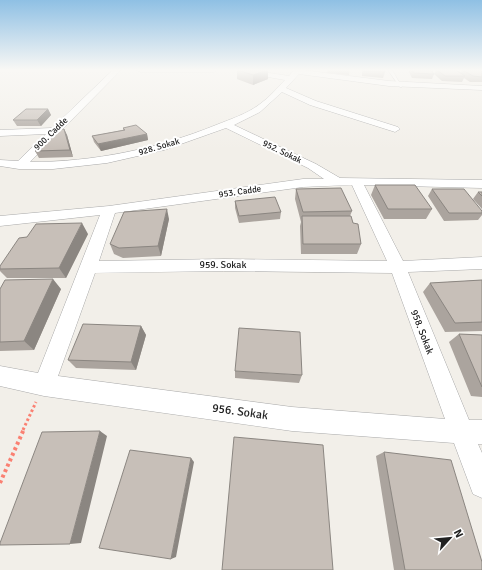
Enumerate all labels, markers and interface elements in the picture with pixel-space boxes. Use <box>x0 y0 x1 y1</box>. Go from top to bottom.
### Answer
street label: 900. Cadde <box>32 115 71 153</box>
street label: 928. Sokak <box>137 136 181 158</box>
street label: 952. Sokak <box>261 138 304 166</box>
street label: 953. Cadde <box>218 184 262 200</box>
street label: 959. Sokak <box>200 259 246 271</box>
street label: 958. Sokak <box>408 308 436 356</box>
street label: 956. Sokak <box>211 401 269 423</box>
north arrow <box>430 518 470 558</box>
text: N <box>451 527 466 540</box>

